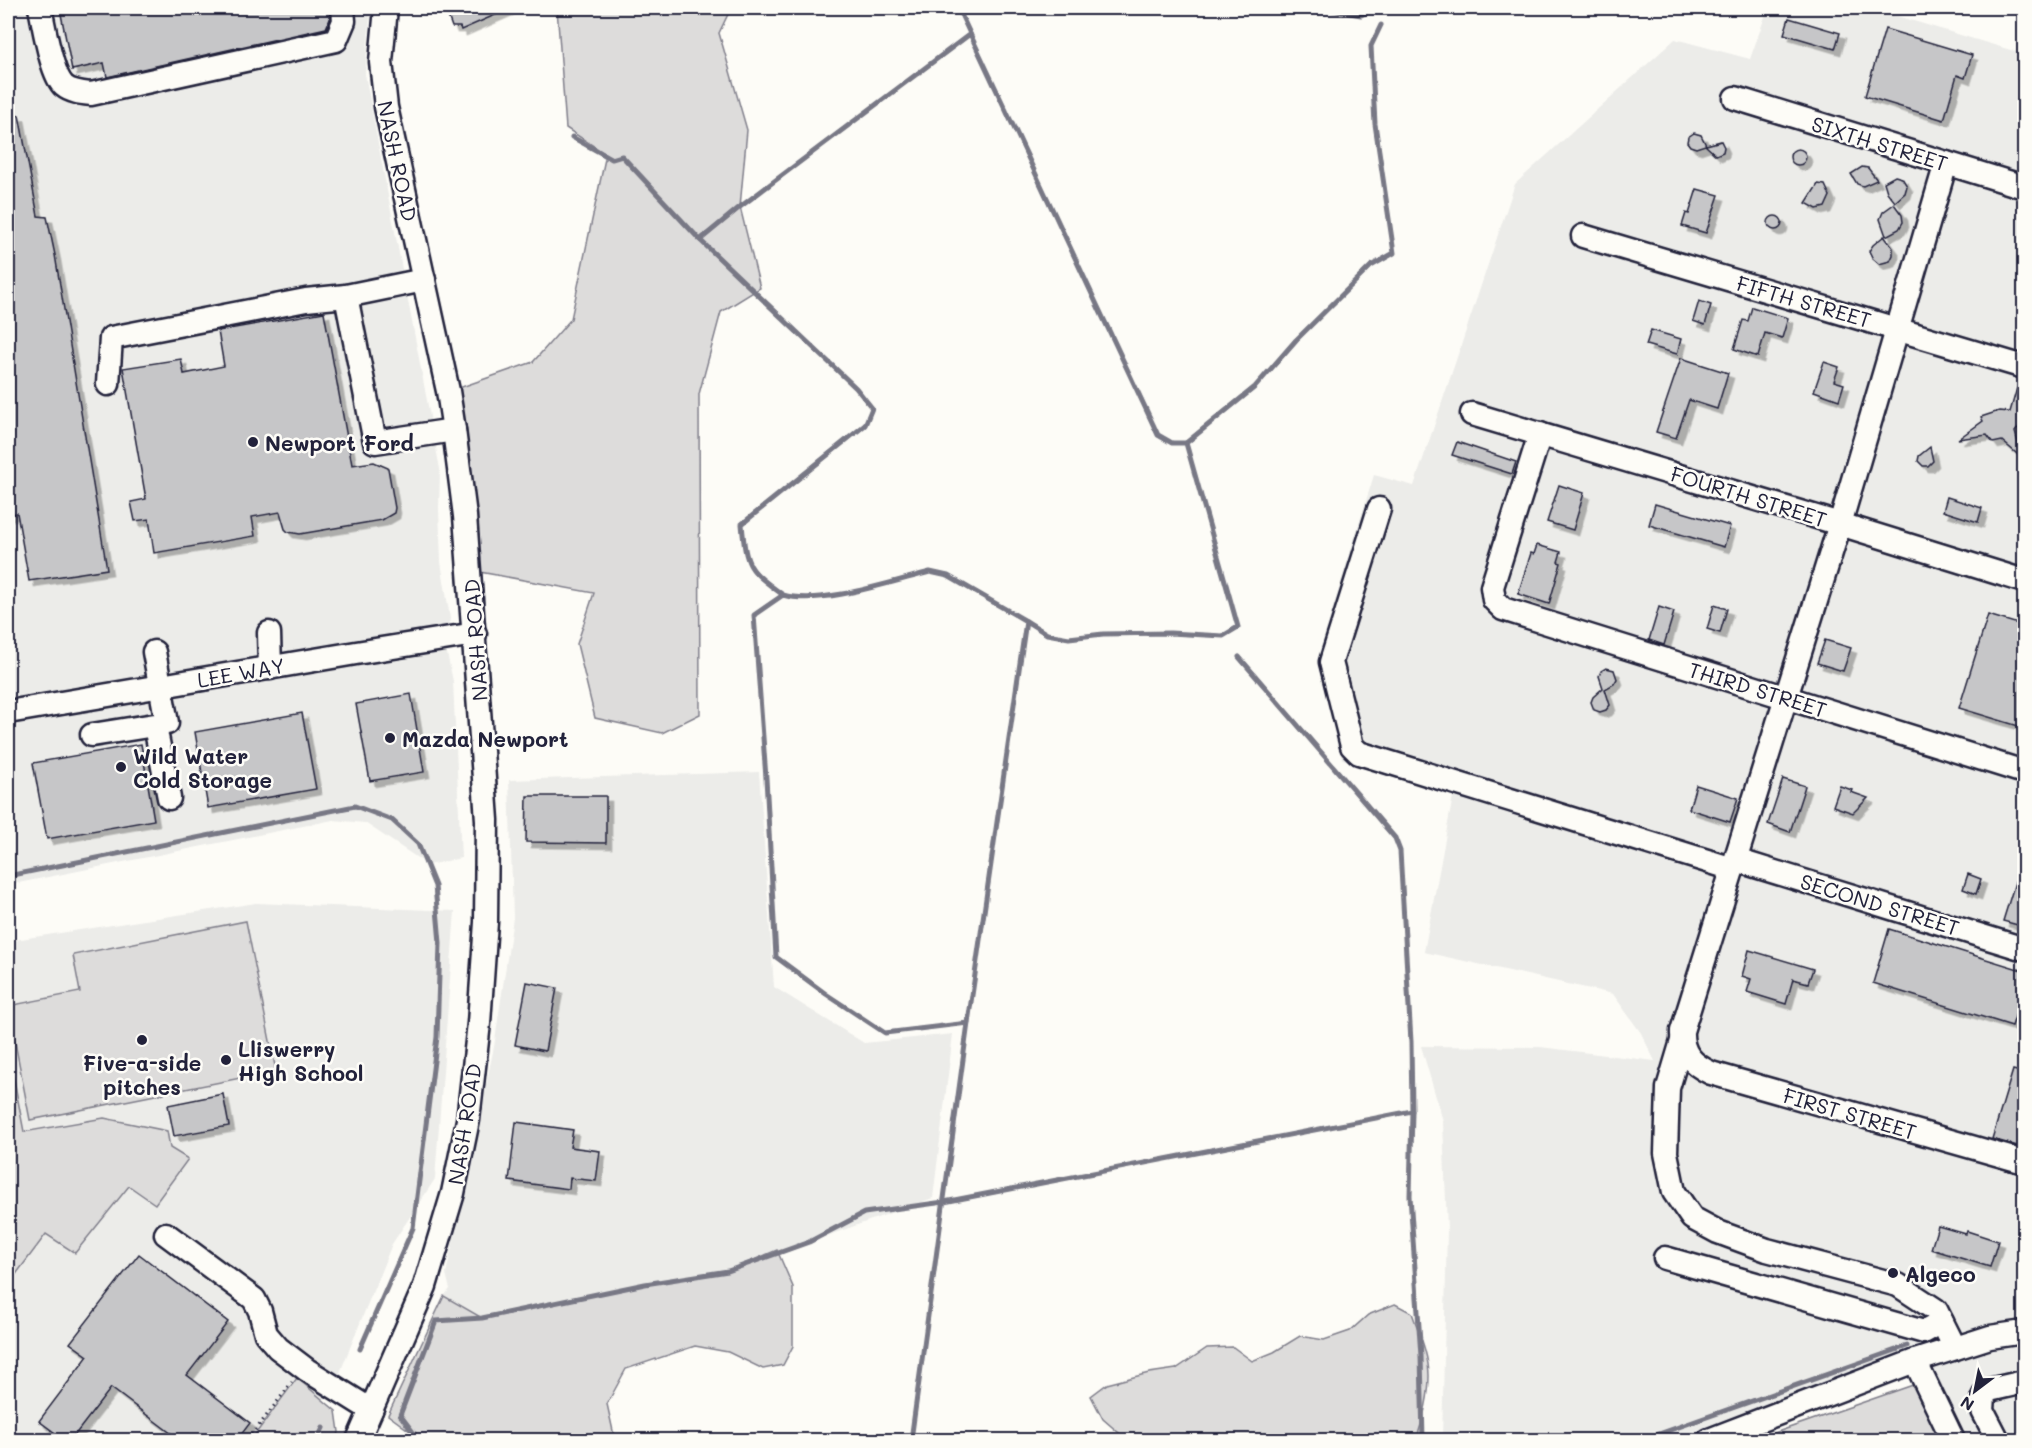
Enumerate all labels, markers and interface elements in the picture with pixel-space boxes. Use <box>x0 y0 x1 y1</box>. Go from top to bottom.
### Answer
street label: NASH ROAD <box>372 98 424 224</box>
street label: SIXTH STREET <box>1809 109 1951 177</box>
street label: FIFTH STREET <box>1734 269 1874 333</box>
place label: Newport Ford <box>265 429 414 456</box>
marker: Newport Ford <box>246 435 260 449</box>
street label: FOURTH STREET <box>1668 459 1830 533</box>
street label: NASH ROAD <box>457 578 493 702</box>
street label: LEE WAY <box>195 651 287 693</box>
street label: THIRD STREET <box>1686 655 1830 723</box>
place label: Mazda Newport <box>402 725 568 752</box>
marker: Mazda Newport <box>383 731 397 745</box>
place label: Wild Water Cold Storage <box>133 742 272 793</box>
marker: Wild Water Cold Storage <box>114 760 128 774</box>
street label: SECOND STREET <box>1797 867 1963 941</box>
marker: Five-a-side pitches <box>135 1033 149 1047</box>
place label: Lliswerry High School <box>238 1035 363 1086</box>
place label: Five-a-side pitches <box>83 1049 201 1100</box>
marker: Lliswerry High School <box>219 1053 233 1067</box>
street label: NASH ROAD <box>441 1061 487 1187</box>
street label: FIRST STREET <box>1780 1081 1920 1145</box>
place label: Algeco <box>1905 1260 1976 1287</box>
marker: Algeco <box>1886 1266 1900 1280</box>
north arrow <box>1945 1361 2005 1421</box>
text: N <box>1956 1392 1978 1416</box>

